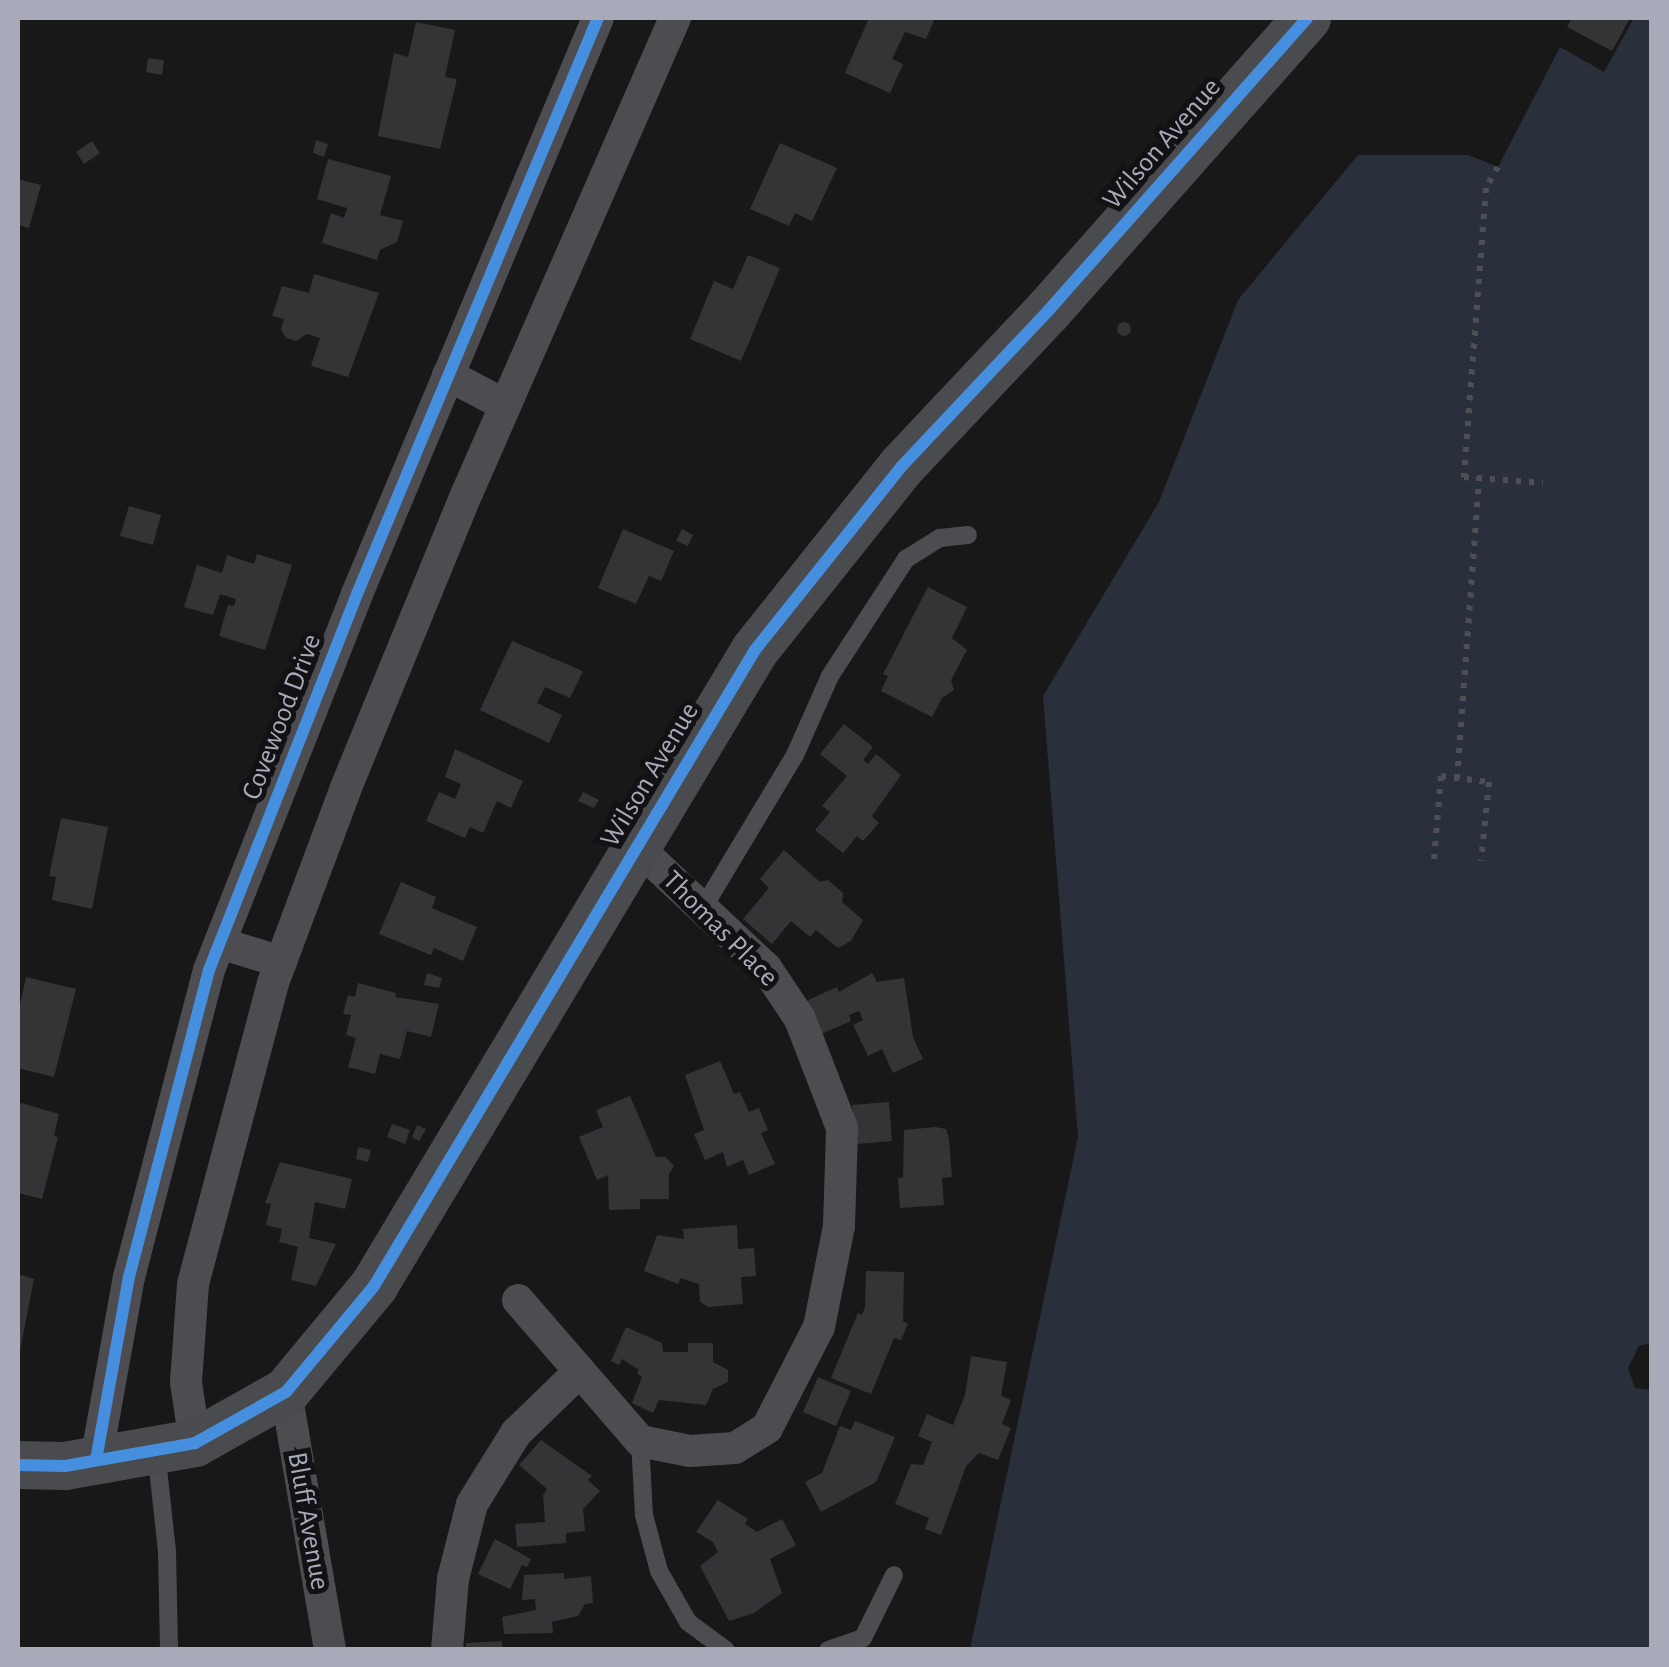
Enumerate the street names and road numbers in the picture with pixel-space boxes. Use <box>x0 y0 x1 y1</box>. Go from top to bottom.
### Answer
street label: Wilson Avenue <box>1096 71 1228 217</box>
street label: Covewood Drive <box>235 629 329 805</box>
street label: Wilson Avenue <box>594 696 706 854</box>
street label: Thomas Place <box>655 864 785 994</box>
street label: Bluff Avenue <box>279 1450 337 1592</box>

